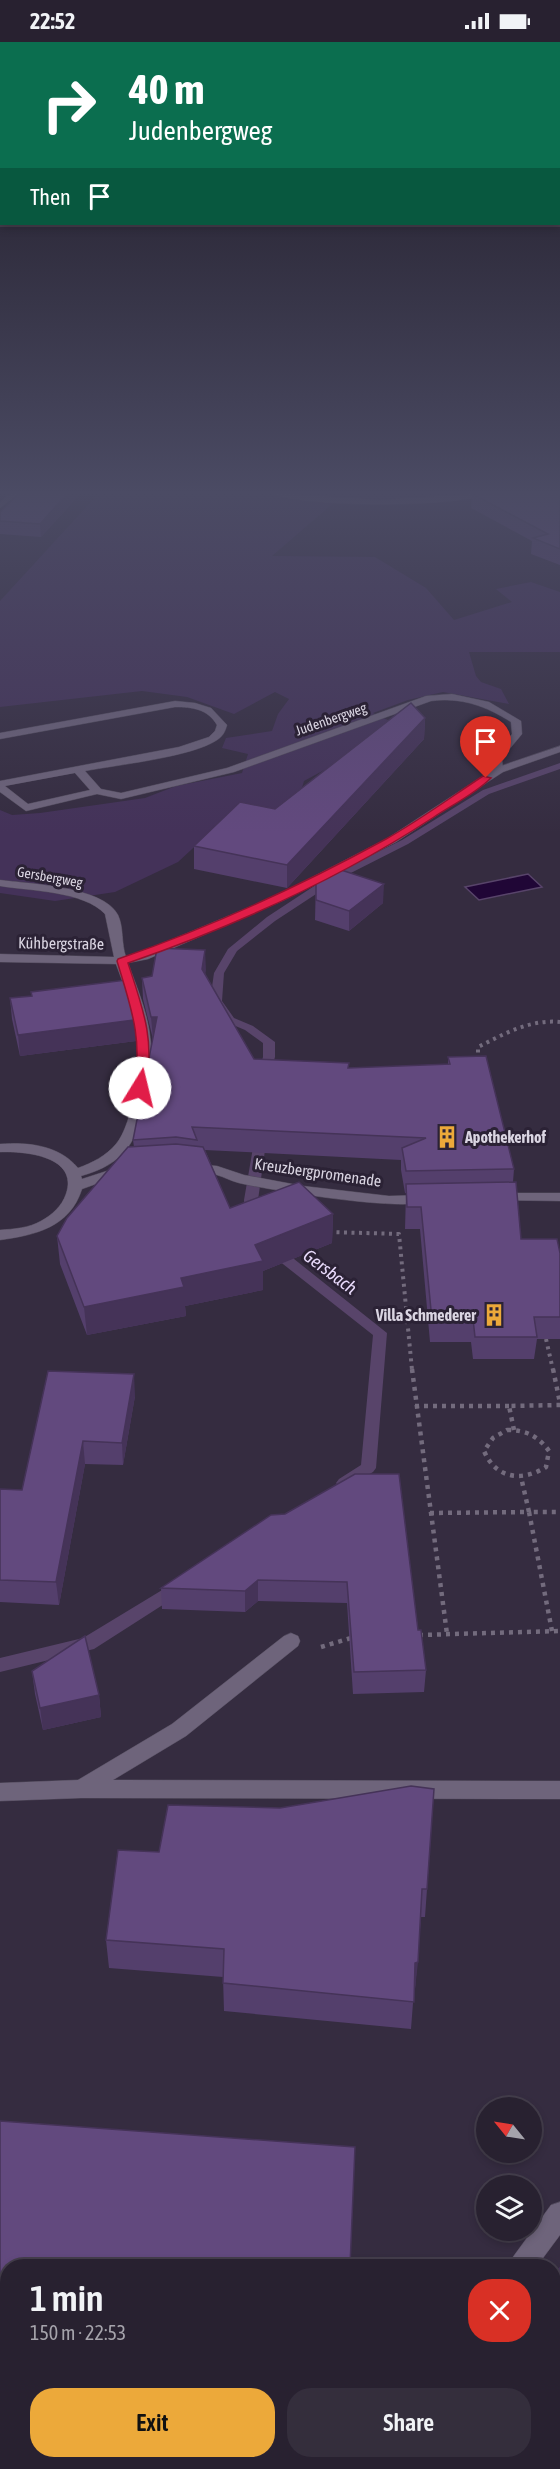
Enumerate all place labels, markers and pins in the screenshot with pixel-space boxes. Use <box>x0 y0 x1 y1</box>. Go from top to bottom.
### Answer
pin <box>460 716 511 778</box>
building icon: Apothekerhof <box>434 1124 460 1150</box>
place label: Apothekerhof <box>464 1128 547 1146</box>
building icon: Villa Schmederer <box>481 1302 507 1328</box>
place label: Villa Schmederer <box>375 1306 476 1324</box>

